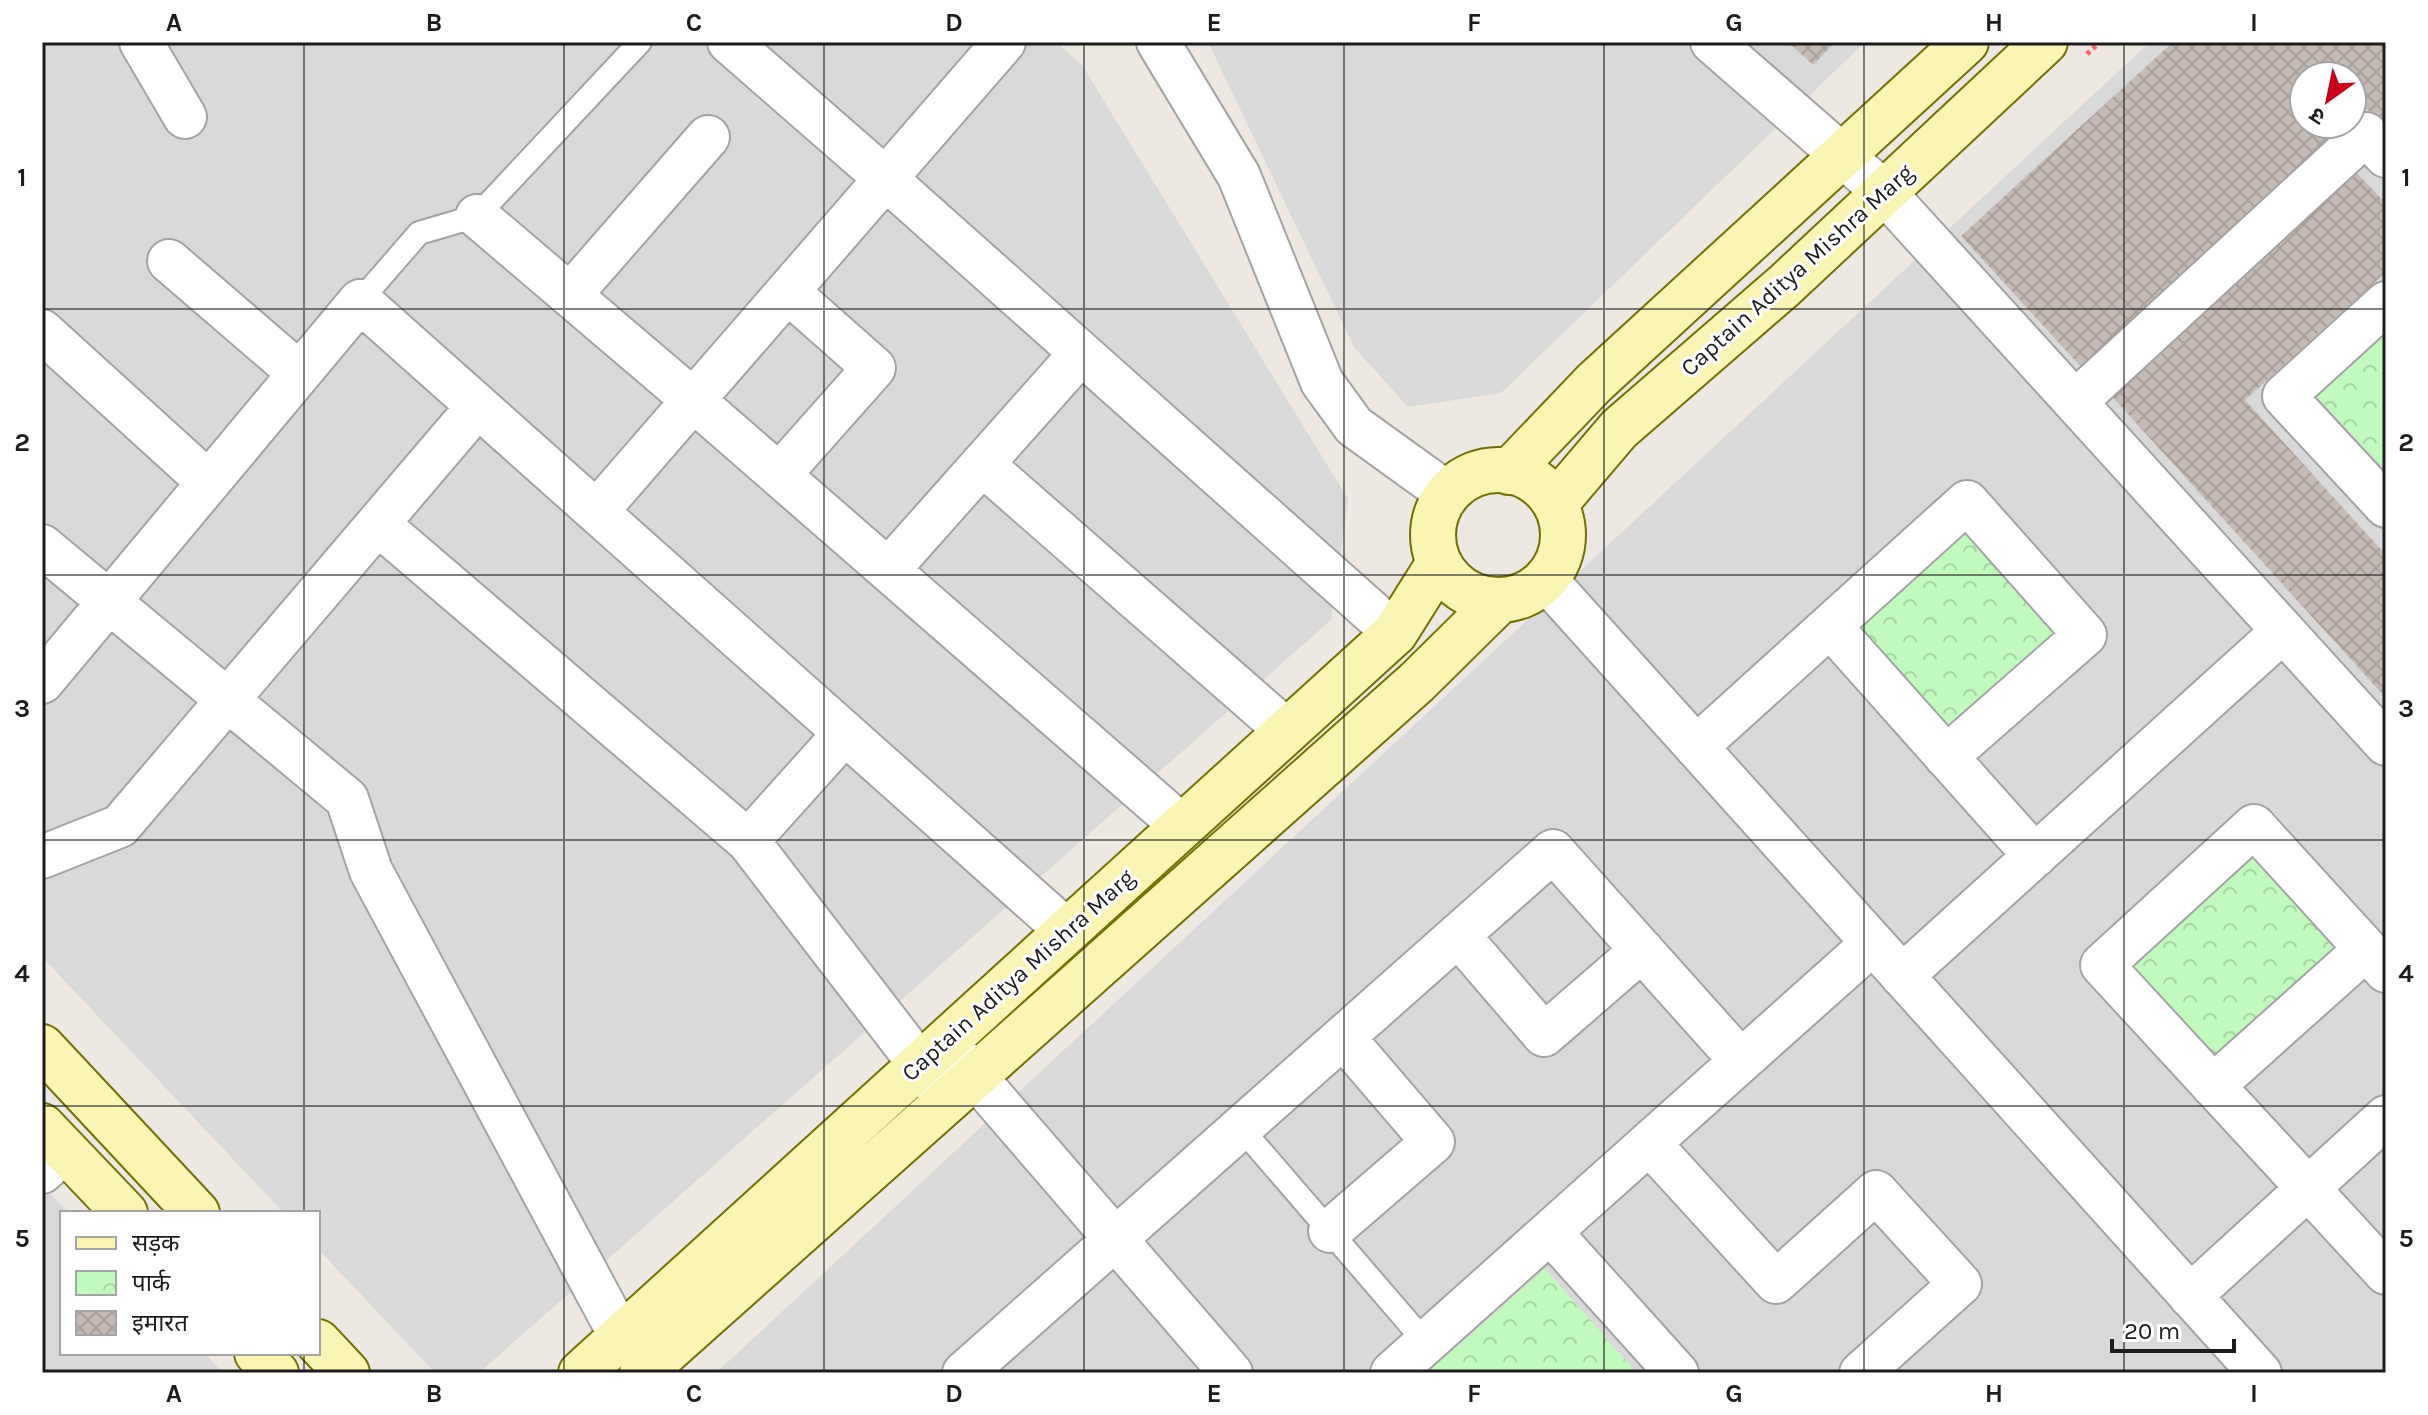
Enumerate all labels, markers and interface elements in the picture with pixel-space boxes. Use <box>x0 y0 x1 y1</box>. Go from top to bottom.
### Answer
text: A <box>166 7 182 38</box>
text: B <box>426 7 442 38</box>
text: C <box>686 7 702 38</box>
text: D <box>945 7 963 38</box>
text: E <box>1206 7 1222 38</box>
text: F <box>1467 7 1481 38</box>
text: G <box>1725 7 1743 38</box>
text: H <box>1985 7 2003 38</box>
text: I <box>2250 7 2258 38</box>
north arrow <box>2288 60 2368 140</box>
text: उ <box>2304 101 2330 130</box>
street label: Captain Aditya Mishra Marg <box>1675 158 1919 382</box>
text: 1 <box>17 162 27 193</box>
text: 1 <box>2401 162 2411 193</box>
text: 2 <box>14 427 30 458</box>
text: 2 <box>2398 427 2414 458</box>
text: 3 <box>14 693 30 724</box>
text: 3 <box>2398 693 2414 724</box>
street label: Captain Aditya Mishra Marg <box>896 863 1140 1087</box>
text: 4 <box>14 958 30 989</box>
text: 4 <box>2398 958 2414 989</box>
legend <box>60 1211 320 1355</box>
text: 5 <box>14 1223 30 1254</box>
text: 5 <box>2398 1223 2414 1254</box>
text: सड़क <box>132 1229 180 1257</box>
text: पार्क <box>132 1269 171 1297</box>
scale bar <box>2112 1303 2234 1353</box>
text: इमारत <box>132 1309 189 1337</box>
text: 20 m <box>2124 1317 2180 1345</box>
text: A <box>166 1378 182 1409</box>
text: B <box>426 1378 442 1409</box>
text: C <box>686 1378 702 1409</box>
text: D <box>945 1378 963 1409</box>
text: E <box>1206 1378 1222 1409</box>
text: F <box>1467 1378 1481 1409</box>
text: G <box>1725 1378 1743 1409</box>
text: H <box>1985 1378 2003 1409</box>
text: I <box>2250 1378 2258 1409</box>

